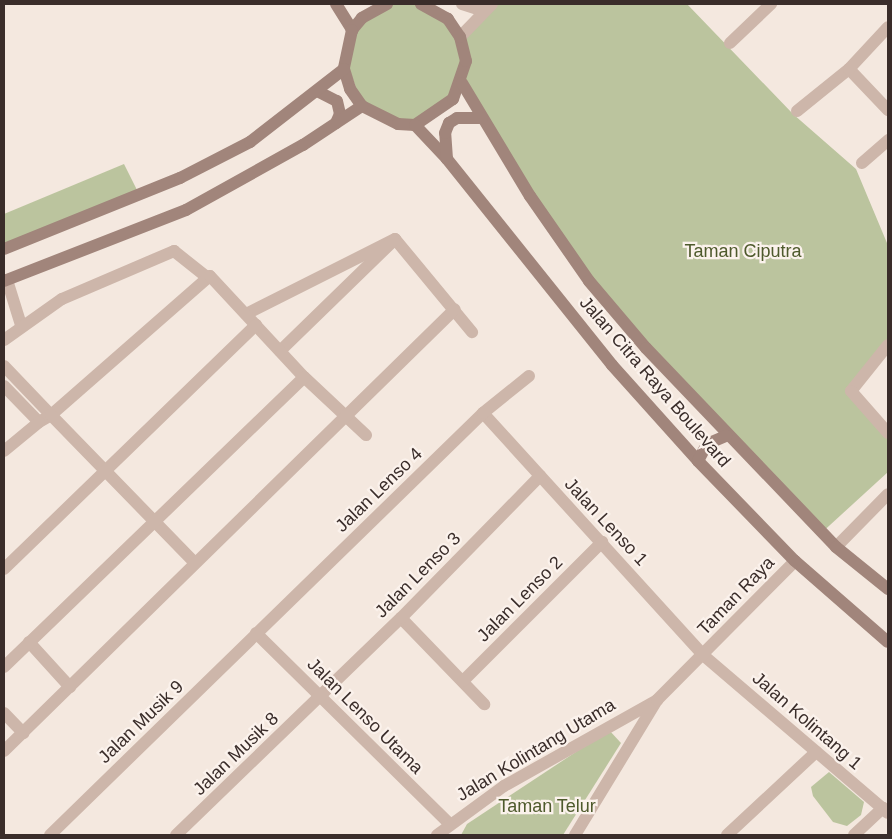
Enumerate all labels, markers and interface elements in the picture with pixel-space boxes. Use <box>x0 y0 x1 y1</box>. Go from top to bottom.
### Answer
park label: Taman Ciputra <box>684 240 802 262</box>
street label: Jalan Citra Raya Boulevard <box>575 292 735 472</box>
street label: Jalan Lenso 4 <box>331 443 427 537</box>
street label: Jalan Lenso 1 <box>560 474 652 570</box>
street label: Jalan Lenso 3 <box>371 528 465 622</box>
street label: Jalan Lenso 2 <box>473 552 567 646</box>
street label: Taman Raya <box>693 552 779 640</box>
street label: Jalan Lenso Utama <box>303 654 427 778</box>
street label: Jalan Kolintang 1 <box>748 668 866 774</box>
street label: Jalan Musik 9 <box>94 676 188 768</box>
street label: Jalan Kolintang Utama <box>453 694 619 806</box>
street label: Jalan Musik 8 <box>189 708 283 800</box>
park label: Taman Telur <box>498 795 596 817</box>

